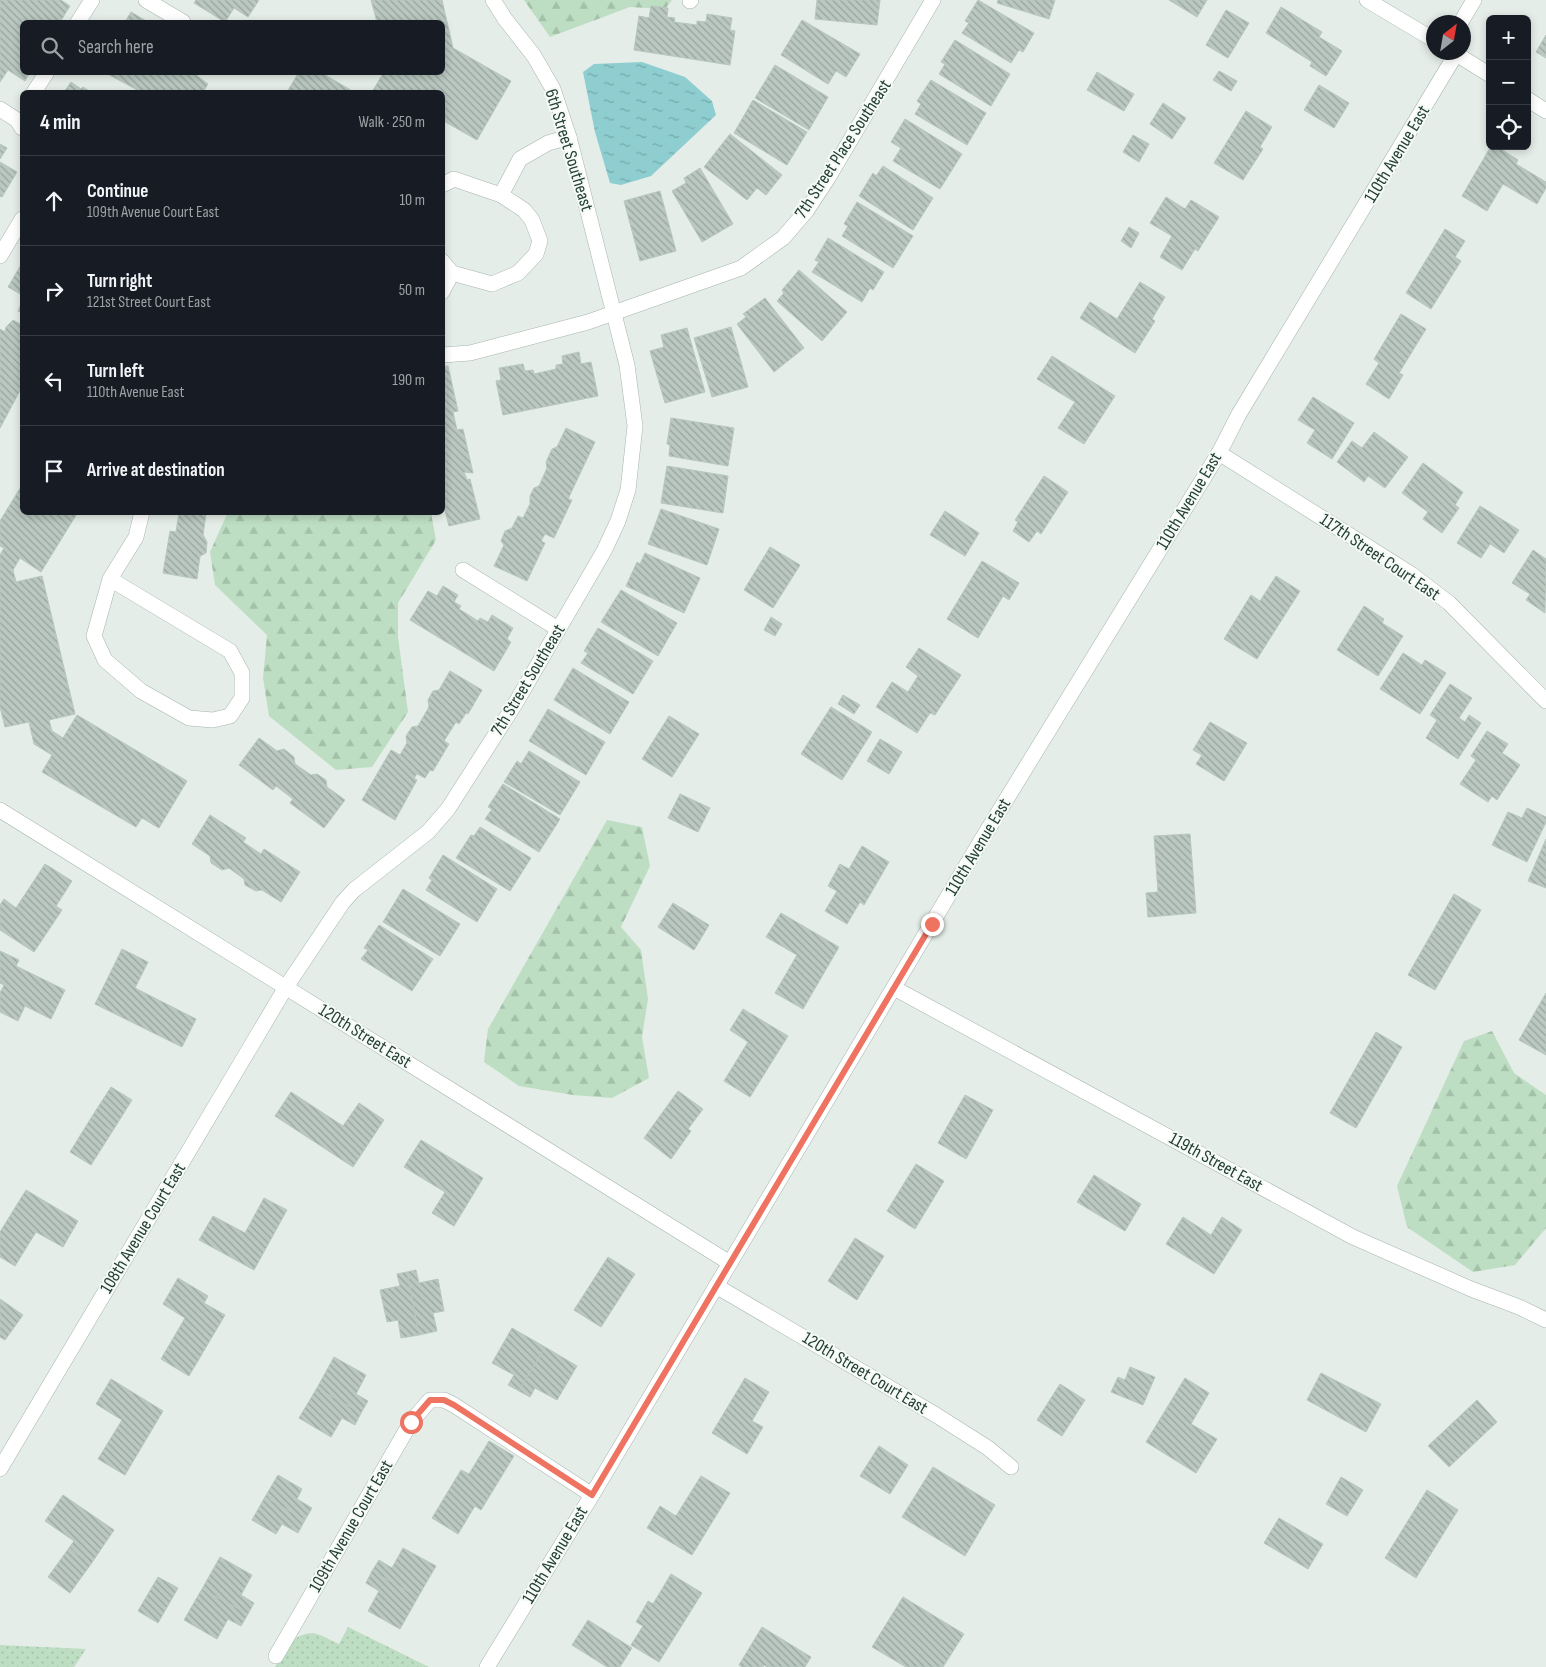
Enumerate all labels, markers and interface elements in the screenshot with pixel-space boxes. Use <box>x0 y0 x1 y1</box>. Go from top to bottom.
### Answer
north arrow <box>1426 15 1471 60</box>
map controls <box>1486 15 1531 150</box>
button: + <box>1486 15 1531 60</box>
search box <box>20 20 445 75</box>
icon: search <box>38 34 66 62</box>
text: Search here <box>78 36 154 59</box>
button: − <box>1486 60 1531 105</box>
street label: 7th Street Place Southeast <box>790 75 896 222</box>
street label: 6th Street Southeast <box>540 86 598 214</box>
street label: 110th Avenue East <box>1360 101 1434 206</box>
button: locate <box>1486 105 1531 150</box>
text: 4 min <box>40 110 81 135</box>
text: Walk · 250 m <box>359 113 425 132</box>
text: Continue <box>87 180 148 203</box>
icon: ahead <box>40 187 68 215</box>
text: 10 m <box>399 191 425 210</box>
text: 109th Avenue Court East <box>87 203 219 222</box>
text: Turn right <box>87 270 152 293</box>
icon: right <box>40 277 68 305</box>
text: 50 m <box>399 281 425 300</box>
text: 121st Street Court East <box>87 293 211 312</box>
text: Turn left <box>87 360 144 383</box>
icon: left <box>40 367 68 395</box>
text: 190 m <box>392 371 425 390</box>
text: 110th Avenue East <box>87 383 184 402</box>
street label: 110th Avenue East <box>1152 448 1226 553</box>
icon: arrive <box>40 457 68 485</box>
text: Arrive at destination <box>87 459 225 482</box>
street label: 117th Street Court East <box>1316 509 1444 605</box>
street label: 7th Street Southeast <box>486 620 570 740</box>
street label: 110th Avenue East <box>941 794 1015 899</box>
route end <box>921 913 944 936</box>
street label: 120th Street East <box>315 999 415 1073</box>
street label: 119th Street East <box>1166 1128 1267 1197</box>
street label: 108th Avenue Court East <box>96 1159 190 1297</box>
street label: 120th Street Court East <box>799 1327 932 1419</box>
route start <box>400 1411 423 1434</box>
street label: 109th Avenue Court East <box>305 1456 398 1596</box>
street label: 110th Avenue East <box>518 1502 592 1607</box>

